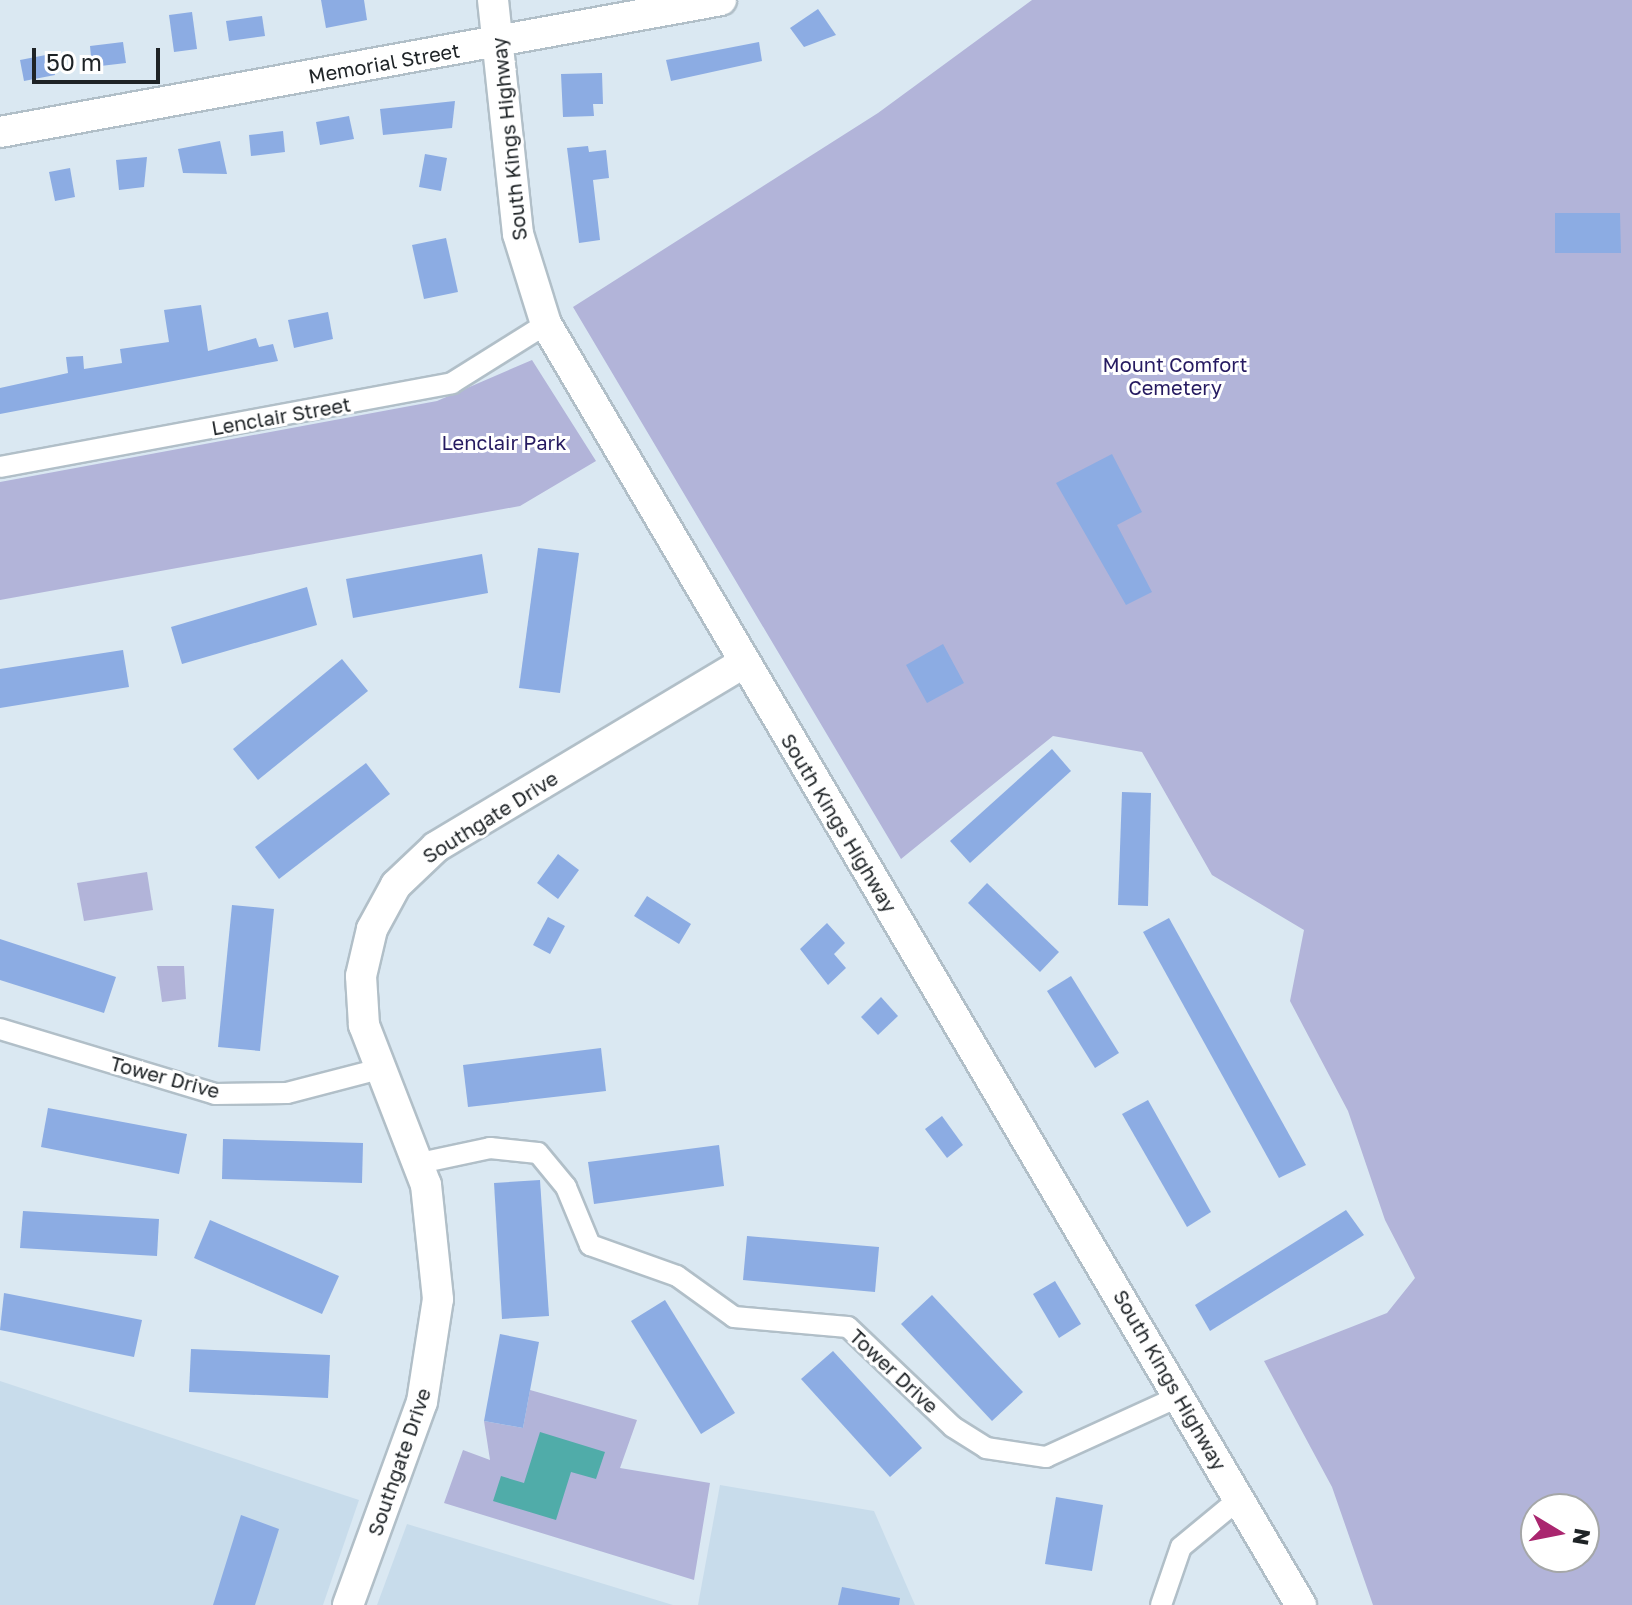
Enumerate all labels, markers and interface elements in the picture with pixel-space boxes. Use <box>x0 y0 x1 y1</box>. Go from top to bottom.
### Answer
scale bar <box>36 32 164 82</box>
street label: South Kings Highway <box>486 36 532 242</box>
street label: Memorial Street <box>306 38 462 88</box>
text: 50 m <box>46 47 102 76</box>
park label: Mount Comfort Cemetery <box>1103 353 1247 400</box>
street label: Lenclair Street <box>209 392 353 440</box>
park label: Lenclair Park <box>441 430 567 454</box>
street label: South Kings Highway <box>776 729 902 917</box>
street label: Southgate Drive <box>418 766 562 868</box>
street label: Tower Drive <box>108 1051 222 1103</box>
street label: South Kings Highway <box>1109 1285 1231 1475</box>
street label: Tower Drive <box>845 1324 943 1418</box>
street label: Southgate Drive <box>362 1385 436 1539</box>
north arrow <box>1520 1493 1600 1573</box>
text: N <box>1567 1526 1597 1547</box>

